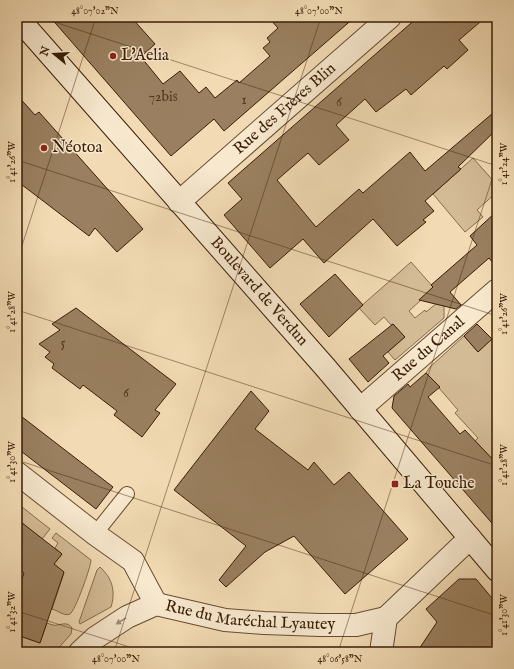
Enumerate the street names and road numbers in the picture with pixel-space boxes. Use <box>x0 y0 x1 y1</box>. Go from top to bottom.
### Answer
street label: Rue des Frères Blin <box>230 59 341 159</box>
street label: Boulevard de Verdun <box>205 233 312 351</box>
street label: Rue du Canal <box>388 312 470 386</box>
street label: Rue du Maréchal Lyautey <box>163 596 335 635</box>

